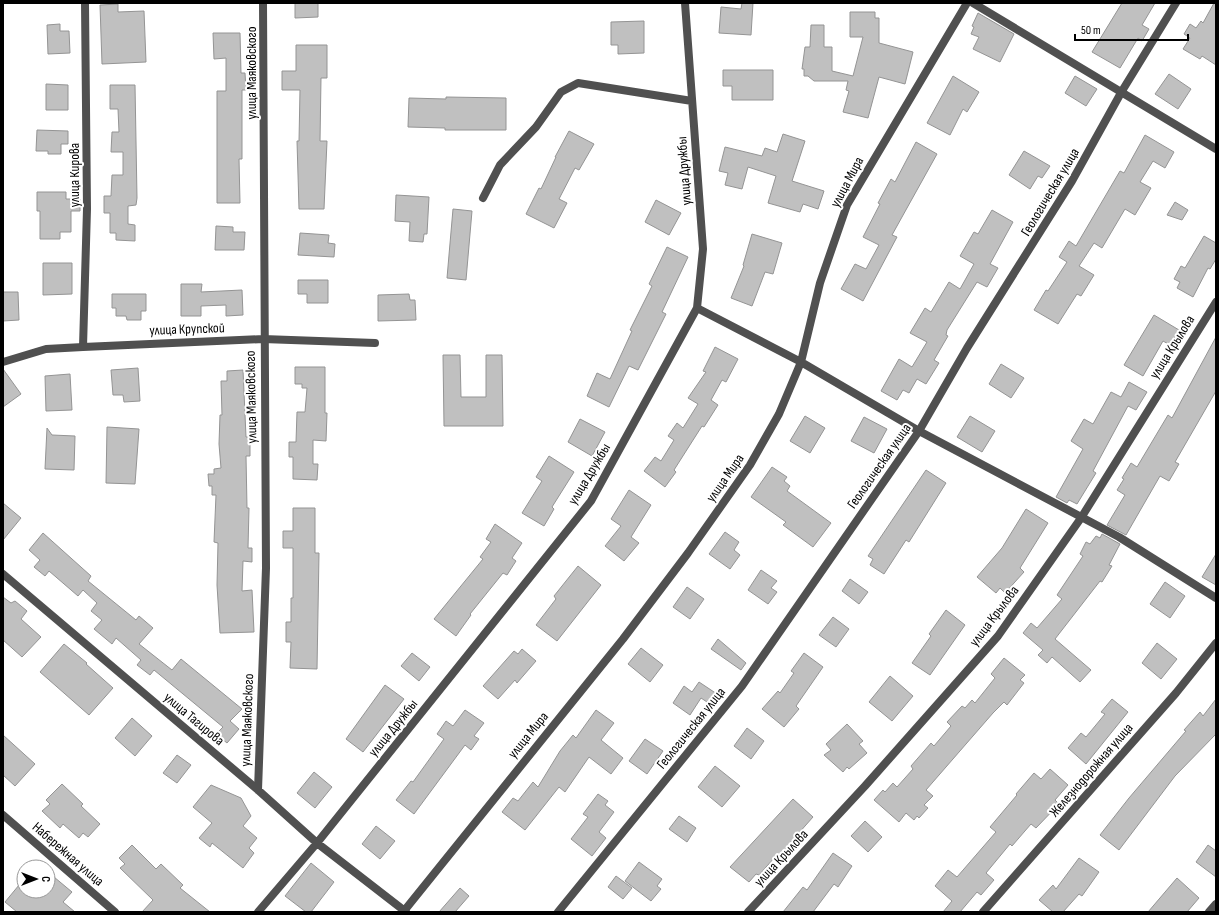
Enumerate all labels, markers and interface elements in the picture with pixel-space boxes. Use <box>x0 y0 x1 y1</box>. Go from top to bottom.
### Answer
scale bar <box>1075 16 1188 42</box>
text: 50 m <box>1081 23 1101 38</box>
street label: улица Маяковского <box>243 26 260 120</box>
street label: улица Дружбы <box>673 136 695 206</box>
street label: улица Кирова <box>66 143 83 207</box>
street label: Геологическая улица <box>1017 145 1083 239</box>
street label: улица Мира <box>827 154 867 210</box>
street label: улица Крылова <box>1146 312 1198 382</box>
street label: улица Крупской <box>149 319 225 339</box>
street label: улица Маяковского <box>242 350 260 444</box>
street label: Геологическая улица <box>843 420 915 512</box>
street label: улица Дружбы <box>564 440 614 508</box>
street label: улица Мира <box>702 451 748 505</box>
street label: улица Крылова <box>966 582 1022 650</box>
street label: улица Маяковского <box>237 673 257 767</box>
street label: Геологическая улица <box>653 684 729 772</box>
street label: улица Тагирова <box>160 689 228 749</box>
street label: улица Дружбы <box>365 696 421 760</box>
street label: улица Мира <box>504 708 552 762</box>
street label: Железнодорожная улица <box>1046 720 1136 820</box>
street label: Набережная улица <box>29 818 107 890</box>
street label: улица Крылова <box>750 826 812 890</box>
north arrow <box>16 859 56 899</box>
text: С <box>39 876 52 882</box>

